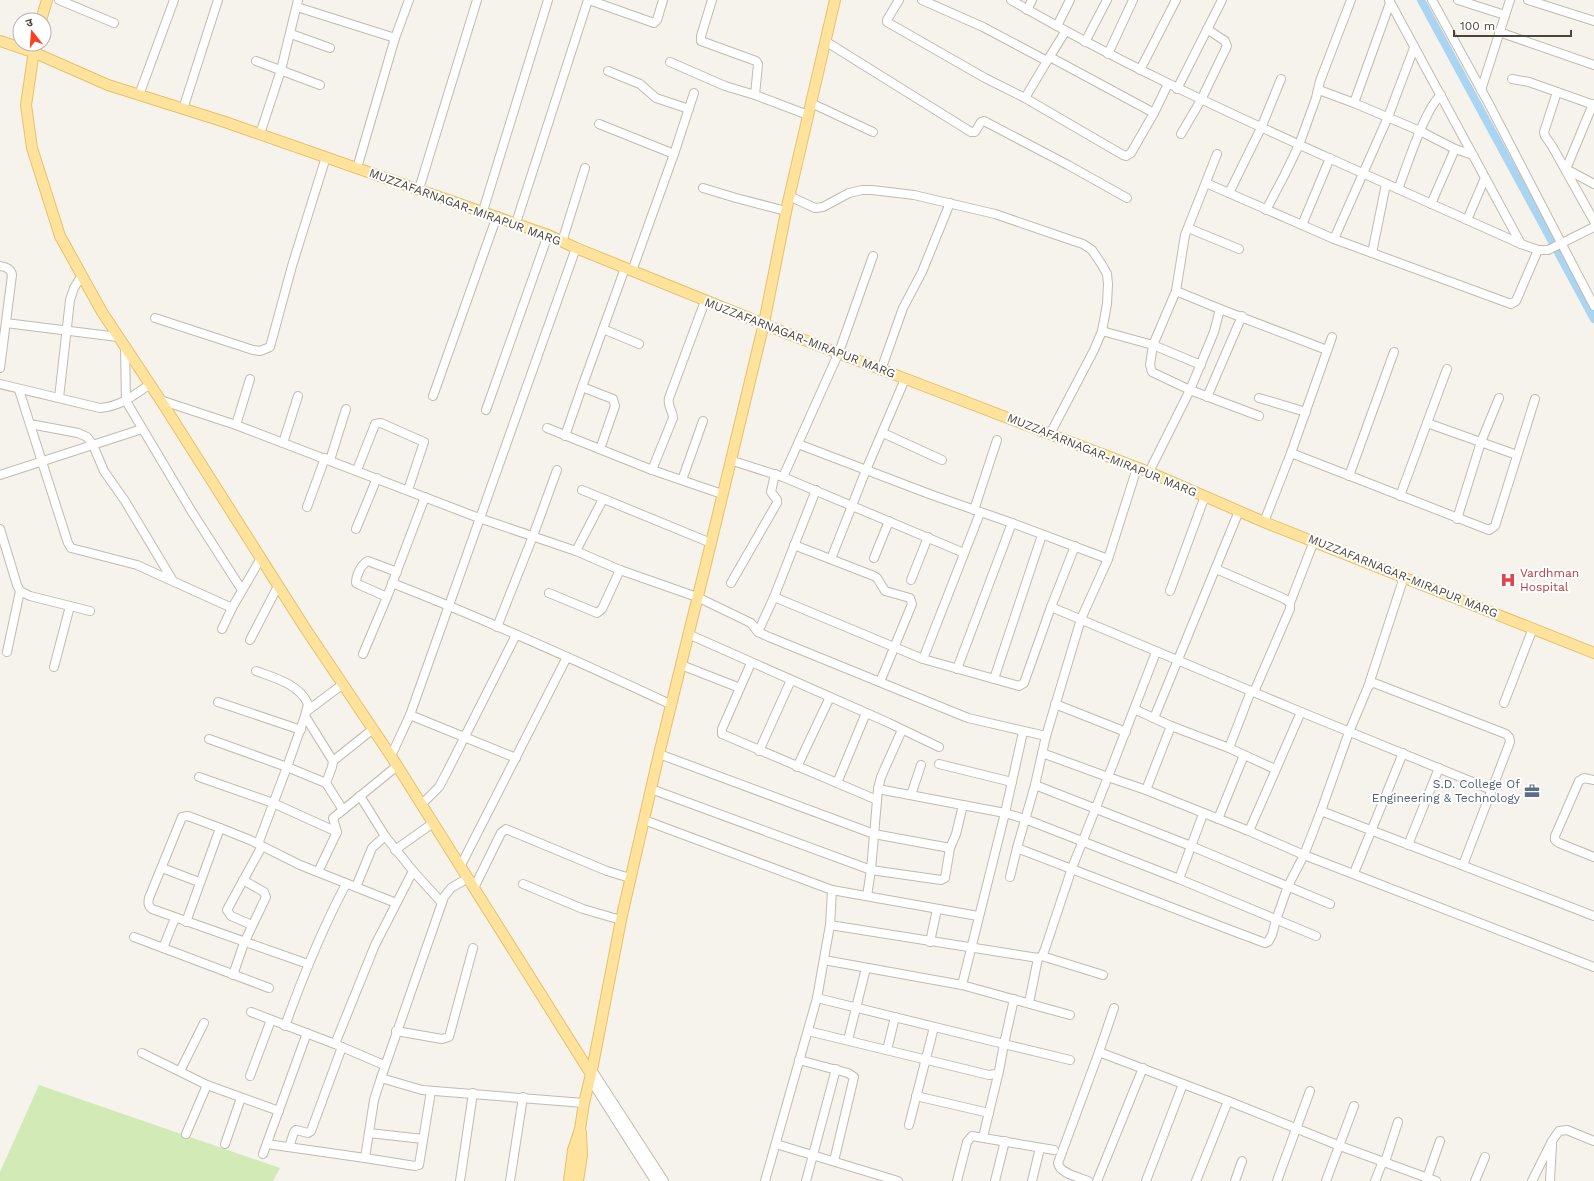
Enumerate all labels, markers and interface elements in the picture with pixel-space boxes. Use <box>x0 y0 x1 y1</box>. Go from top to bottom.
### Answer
north arrow <box>12 12 52 52</box>
scale bar <box>1454 12 1571 38</box>
text: उ <box>24 16 35 30</box>
text: 100 m <box>1460 19 1495 33</box>
street label: MUZZAFARNAGAR-MIRAPUR MARG <box>367 166 563 248</box>
street label: MUZZAFARNAGAR-MIRAPUR MARG <box>703 295 897 381</box>
street label: MUZZAFARNAGAR-MIRAPUR MARG <box>1005 410 1199 500</box>
street label: MUZZAFARNAGAR-MIRAPUR MARG <box>1306 531 1500 621</box>
place label: Vardhman Hospital <box>1520 566 1579 594</box>
hospital icon: Vardhman Hospital <box>1499 571 1517 589</box>
place label: S.D. College Of Engineering & Technology <box>1372 777 1521 805</box>
office icon: S.D. College Of Engineering & Technology <box>1523 782 1541 800</box>

